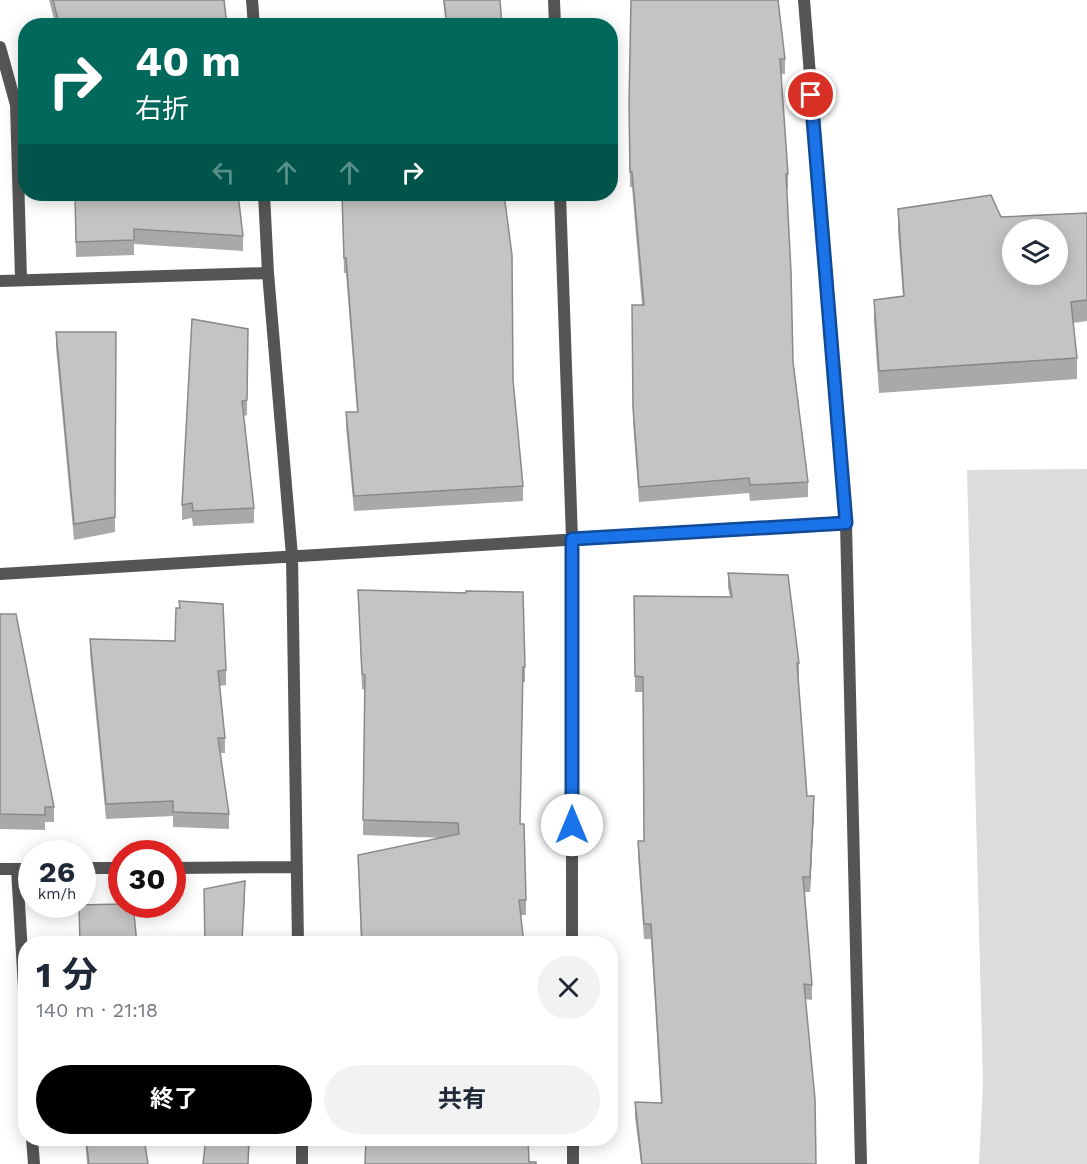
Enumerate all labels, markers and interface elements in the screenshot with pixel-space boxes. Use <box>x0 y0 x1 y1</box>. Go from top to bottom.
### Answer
text: 40 m <box>135 37 241 86</box>
icon: right <box>36 42 114 120</box>
pin <box>785 69 836 120</box>
icon: arrive <box>794 78 827 111</box>
text: 右折 <box>135 93 189 125</box>
icon: left <box>207 156 240 189</box>
icon: ahead <box>270 156 303 189</box>
icon: ahead <box>333 156 366 189</box>
icon: right <box>396 156 429 189</box>
map controls <box>1002 219 1068 285</box>
button: layers <box>1002 219 1068 285</box>
position arrow <box>540 793 604 857</box>
speed limit sign: 30 <box>108 840 186 918</box>
text: 26 <box>39 854 75 889</box>
text: km/h <box>38 885 76 903</box>
text: 1 分 <box>36 954 98 996</box>
button: close <box>537 956 600 1019</box>
text: 140 m · 21:18 <box>36 998 158 1022</box>
button: 終了 <box>36 1065 312 1134</box>
button: 共有 <box>324 1065 600 1134</box>

